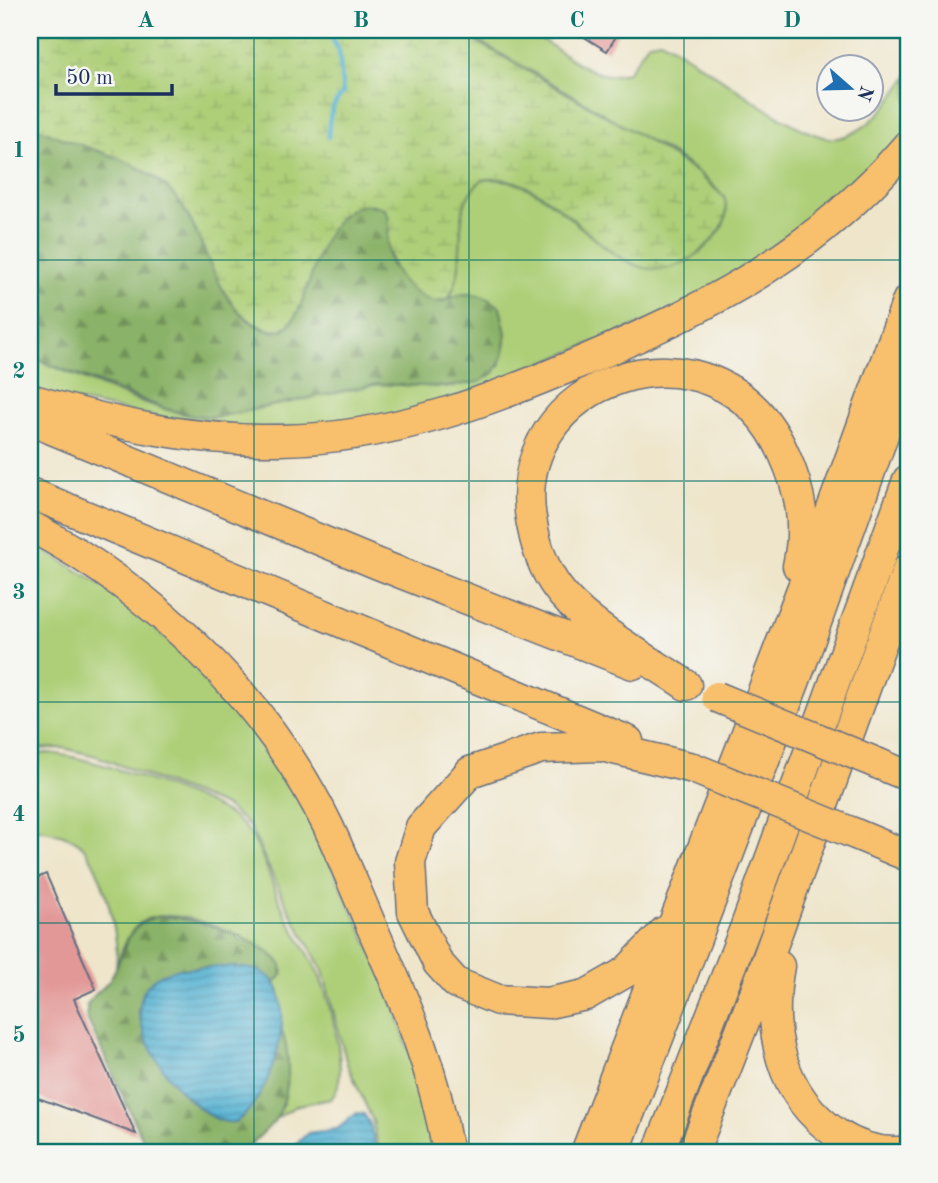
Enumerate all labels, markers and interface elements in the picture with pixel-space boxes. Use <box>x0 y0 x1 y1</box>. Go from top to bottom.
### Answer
text: A <box>137 9 155 32</box>
text: B <box>353 9 369 32</box>
text: C <box>569 9 585 32</box>
text: D <box>783 9 801 32</box>
scale bar <box>56 52 172 96</box>
north arrow <box>816 52 886 122</box>
text: 50 m <box>66 68 113 89</box>
text: N <box>852 83 875 103</box>
text: 1 <box>12 139 26 162</box>
text: 2 <box>12 360 26 383</box>
text: 3 <box>12 581 26 604</box>
text: 4 <box>12 803 26 826</box>
text: 5 <box>12 1024 26 1047</box>

